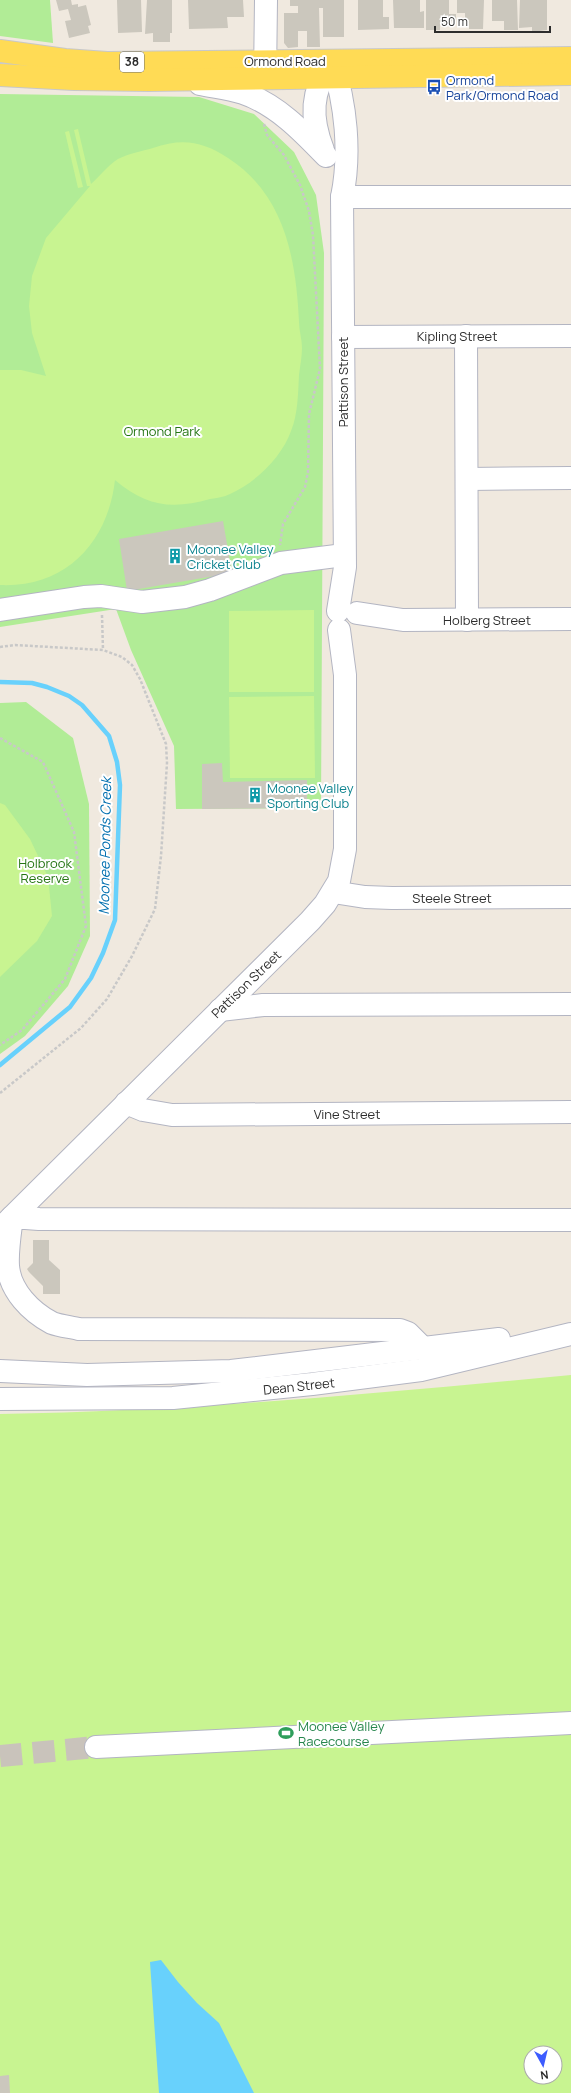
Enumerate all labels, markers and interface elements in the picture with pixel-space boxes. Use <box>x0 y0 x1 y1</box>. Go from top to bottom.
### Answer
scale bar <box>435 8 550 34</box>
text: 50 m <box>441 13 468 30</box>
road number: 38 <box>120 52 144 72</box>
street label: Ormond Road <box>244 52 326 70</box>
place label: Ormond Park/Ormond Road <box>446 71 559 104</box>
bus stop icon: Ormond Park/Ormond Road <box>425 78 443 96</box>
street label: Kipling Street <box>417 327 497 345</box>
street label: Pattison Street <box>334 337 352 427</box>
park label: Ormond Park <box>124 422 201 440</box>
place label: Moonee Valley Cricket Club <box>187 540 274 573</box>
building icon: Moonee Valley Cricket Club <box>166 547 184 565</box>
street label: Holberg Street <box>443 611 531 629</box>
water label: Moonee Ponds Creek <box>94 775 115 915</box>
place label: Moonee Valley Sporting Club <box>267 779 354 812</box>
building icon: Moonee Valley Sporting Club <box>246 786 264 804</box>
park label: Holbrook Reserve <box>18 854 72 887</box>
street label: Steele Street <box>412 889 492 907</box>
street label: Pattison Street <box>207 946 285 1022</box>
street label: Vine Street <box>314 1105 380 1123</box>
street label: Dean Street <box>262 1373 336 1399</box>
place label: Moonee Valley Racecourse <box>298 1717 385 1750</box>
sports icon: Moonee Valley Racecourse <box>277 1724 295 1742</box>
north arrow <box>523 2045 563 2085</box>
text: N <box>539 2067 549 2083</box>

